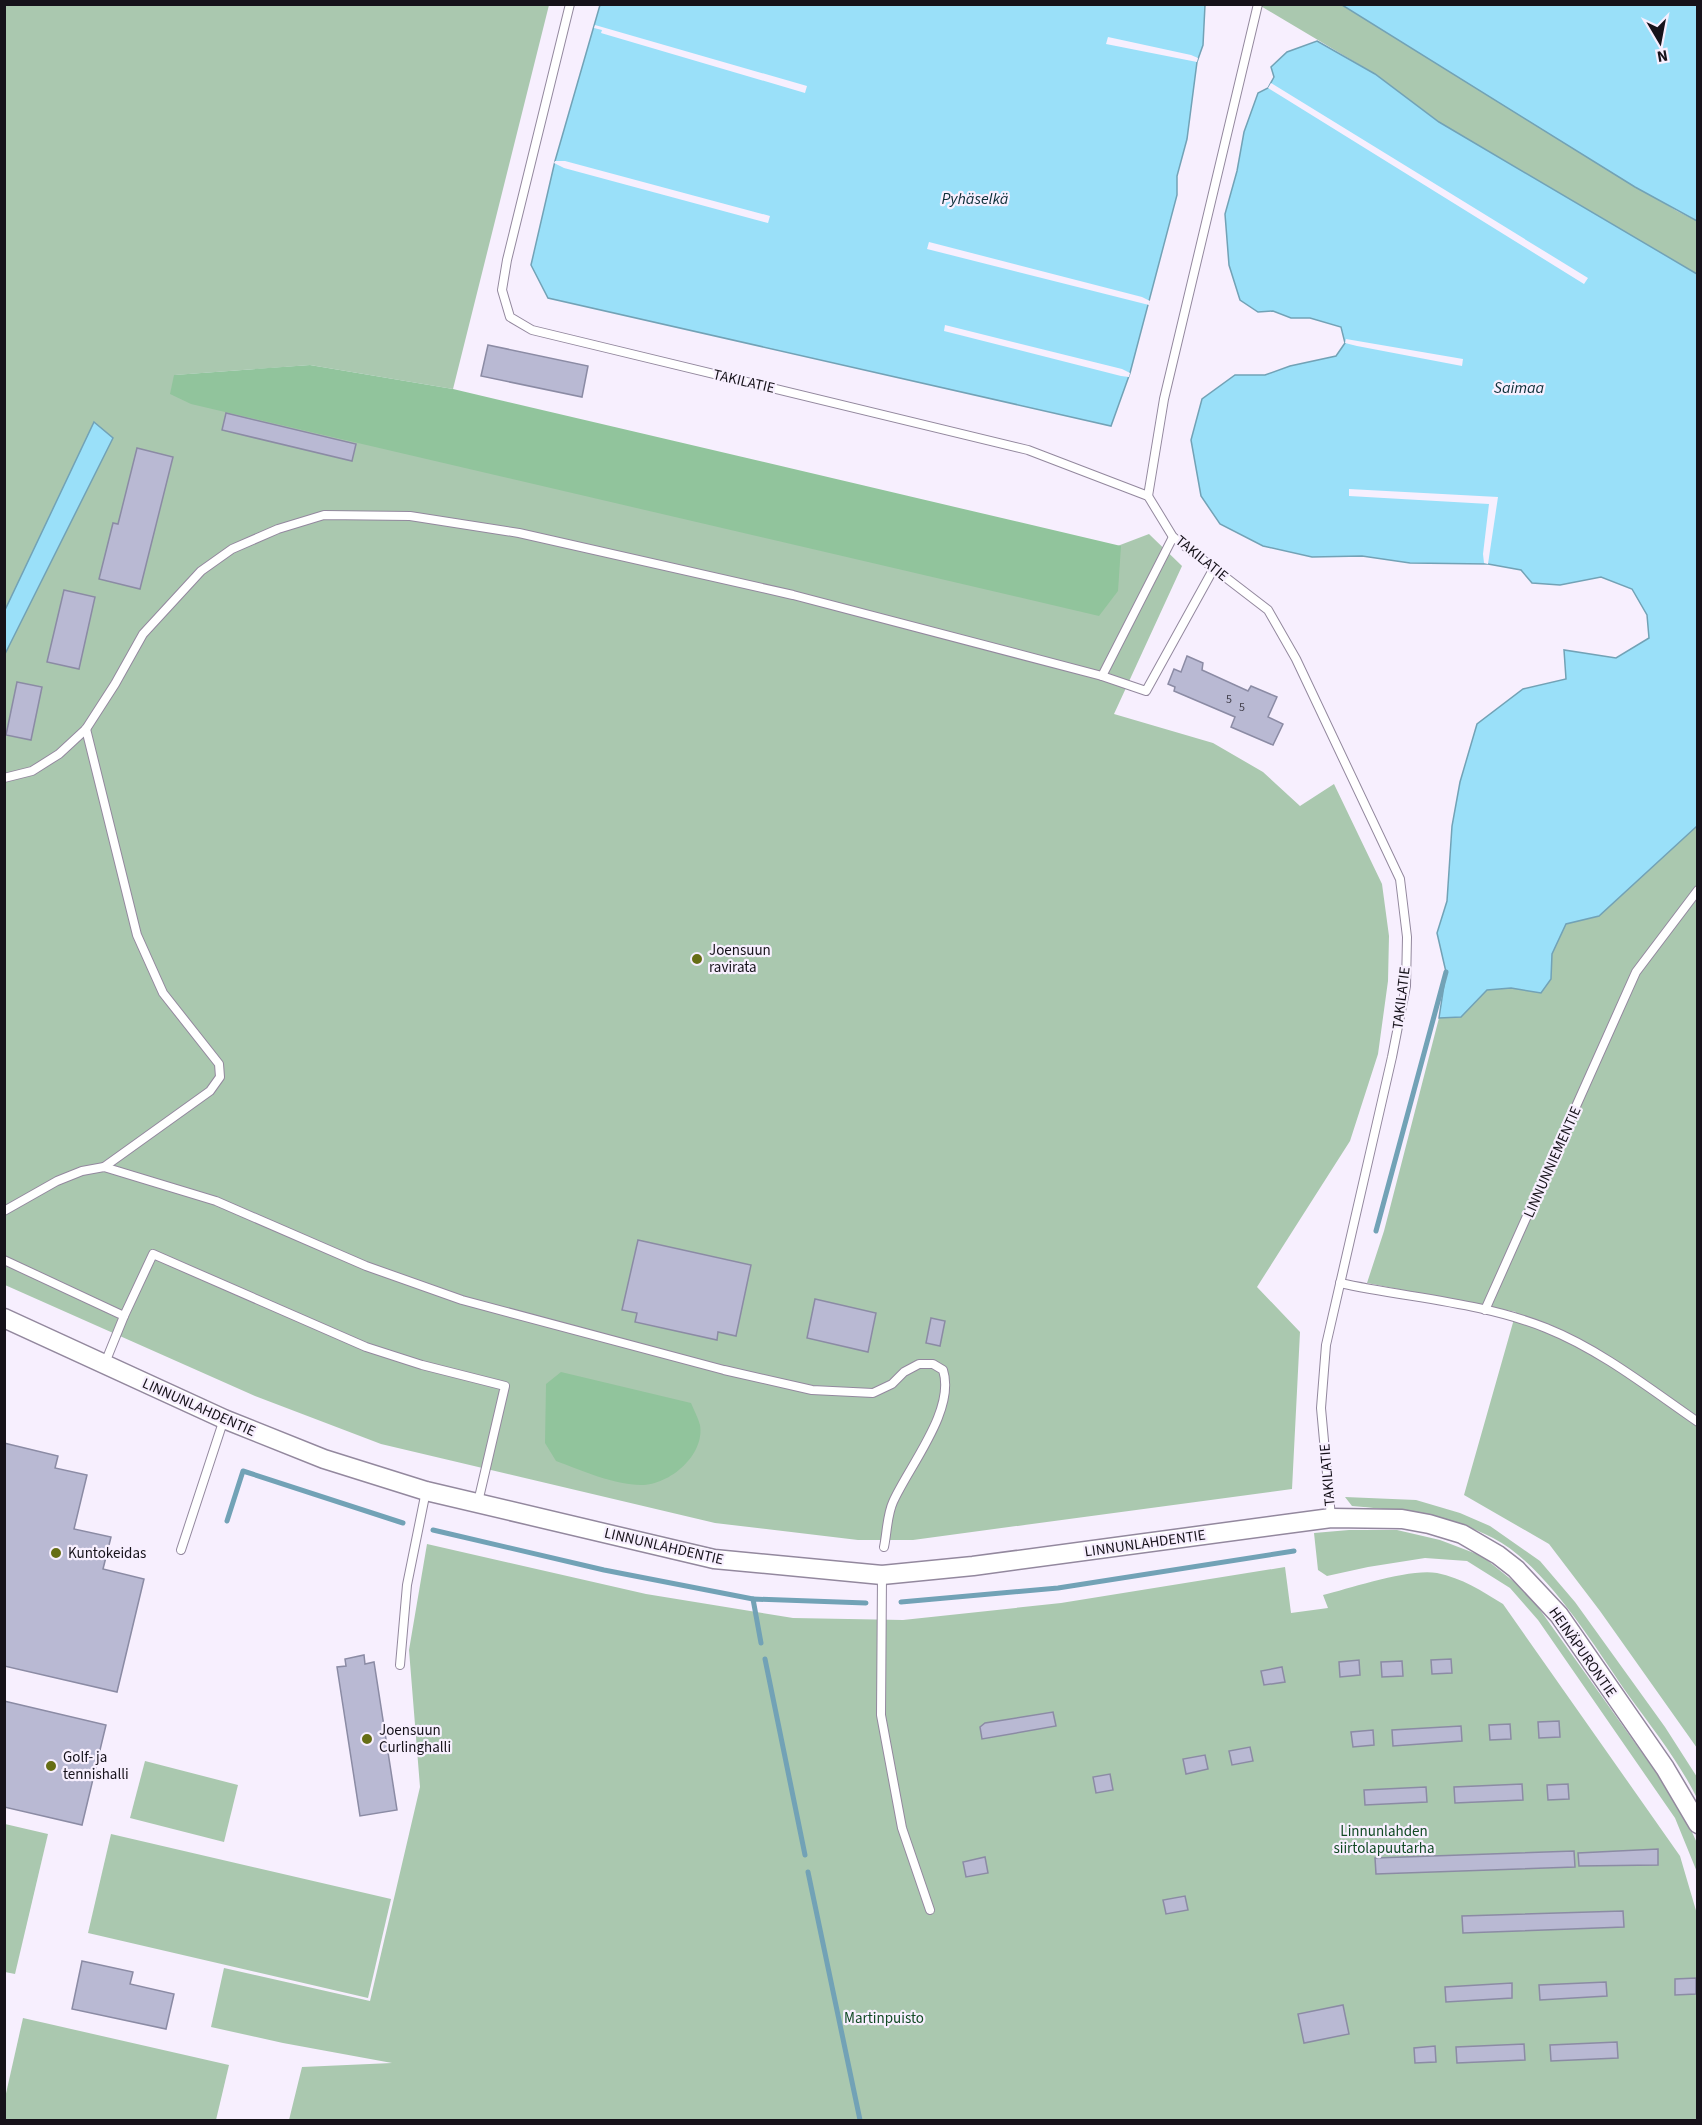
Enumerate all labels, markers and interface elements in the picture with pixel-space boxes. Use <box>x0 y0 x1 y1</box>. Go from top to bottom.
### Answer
north arrow <box>1630 12 1690 72</box>
text: N <box>1655 44 1670 68</box>
water label: Pyhäselkä <box>942 188 1009 210</box>
street label: TAKILATIE <box>711 364 777 399</box>
water label: Saimaa <box>1494 377 1545 399</box>
street label: TAKILATIE <box>1171 530 1233 586</box>
house number: 5 <box>1226 691 1232 708</box>
house number: 5 <box>1239 699 1245 716</box>
place label: Joensuun ravirata <box>709 940 771 978</box>
marker: Joensuun ravirata <box>690 952 704 966</box>
street label: TAKILATIE <box>1387 966 1416 1030</box>
street label: LINNUNNIEMENTIE <box>1518 1103 1586 1221</box>
street label: LINNUNLAHDENTIE <box>139 1373 259 1442</box>
street label: TAKILATIE <box>1314 1443 1341 1507</box>
street label: LINNUNLAHDENTIE <box>602 1523 726 1570</box>
street label: LINNUNLAHDENTIE <box>1083 1525 1207 1562</box>
place label: Kuntokeidas <box>68 1543 146 1564</box>
marker: Kuntokeidas <box>49 1546 63 1560</box>
street label: HEINÄPURONTIE <box>1544 1603 1622 1702</box>
place label: Joensuun Curlinghalli <box>379 1720 451 1758</box>
marker: Joensuun Curlinghalli <box>360 1732 374 1746</box>
place label: Golf- ja tennishalli <box>63 1747 129 1785</box>
marker: Golf- ja tennishalli <box>44 1759 58 1773</box>
park label: Linnunlahden siirtolapuutarha <box>1333 1821 1435 1859</box>
park label: Martinpuisto <box>844 2008 924 2029</box>

